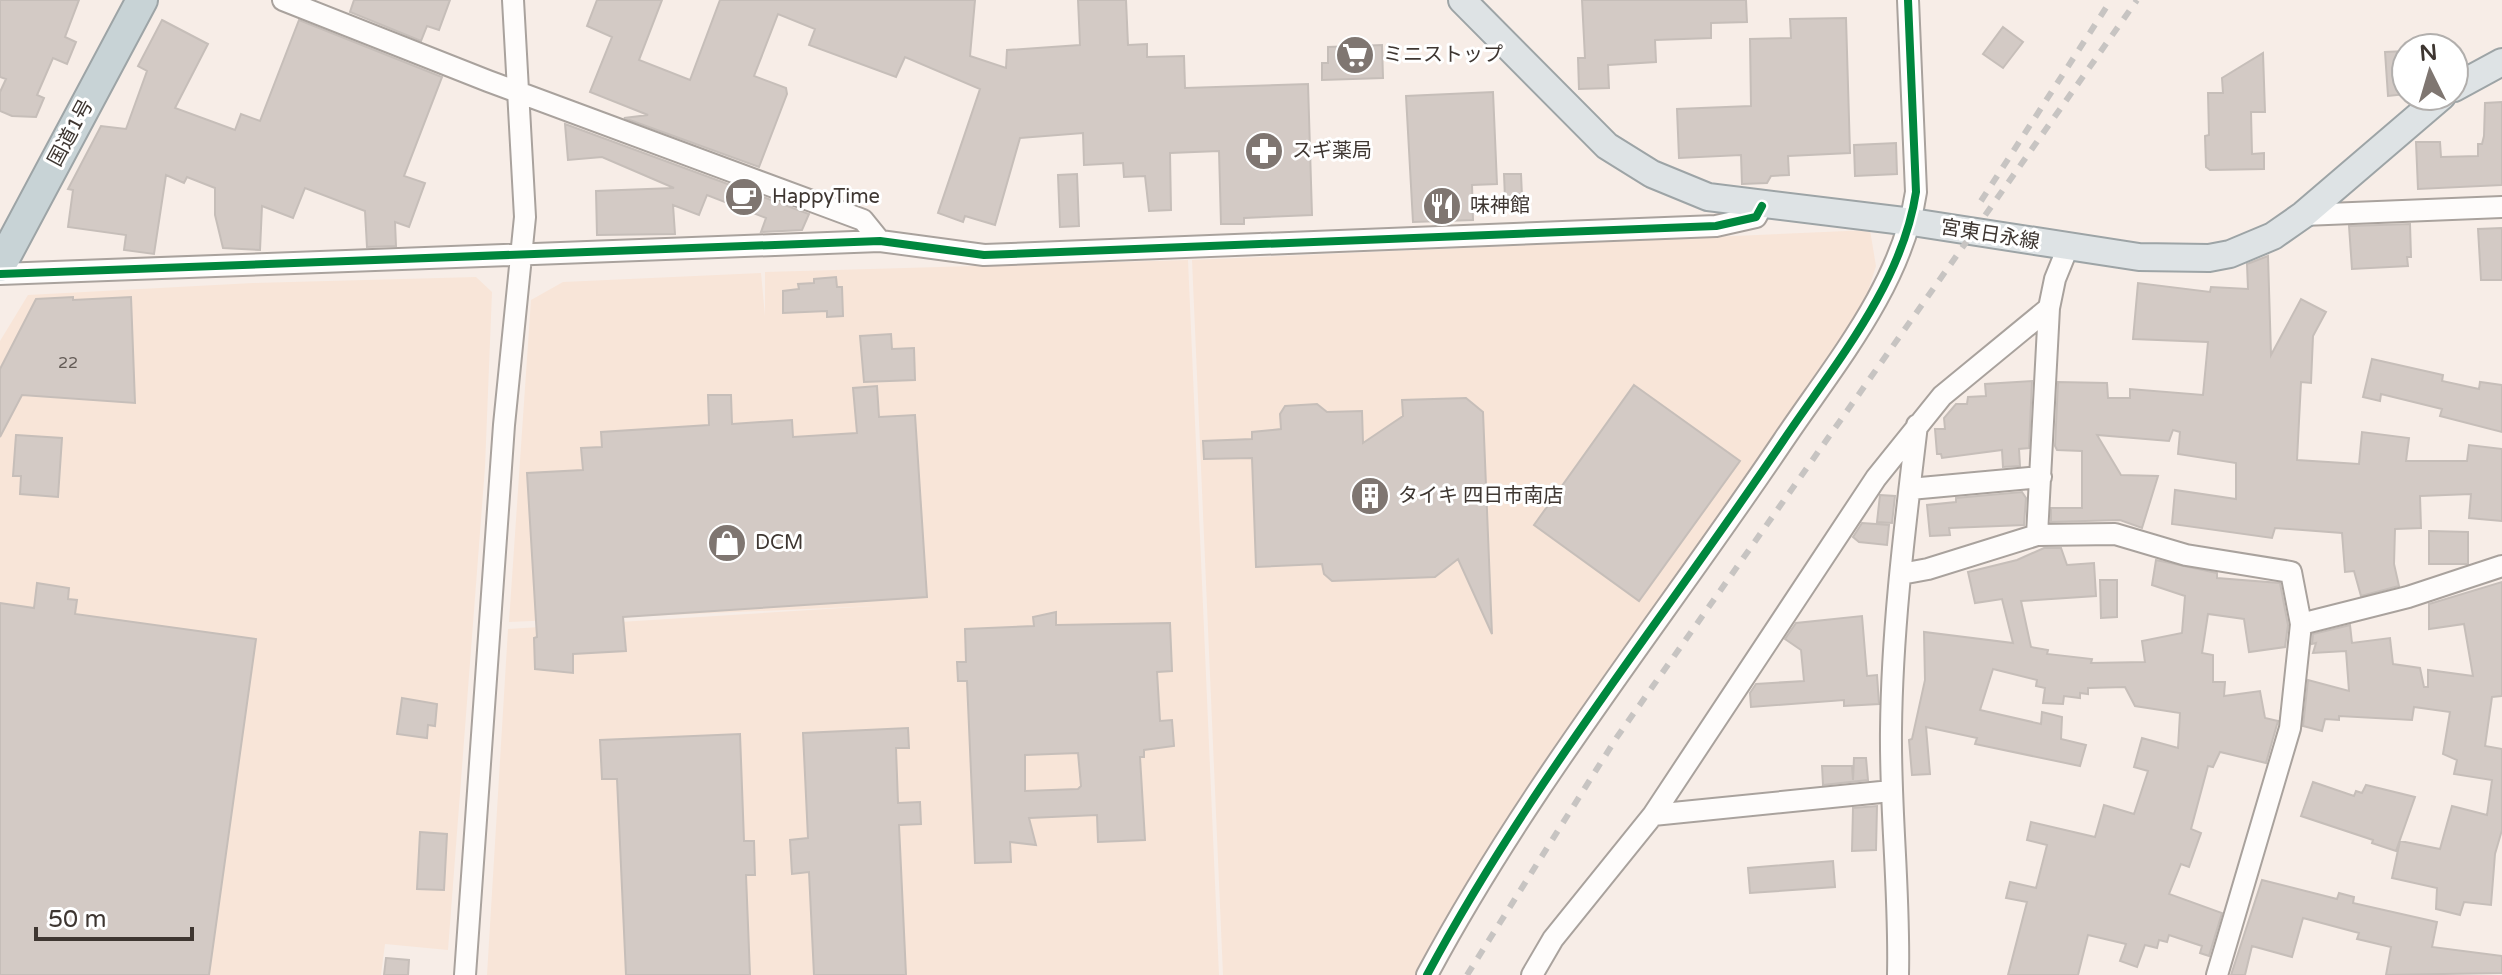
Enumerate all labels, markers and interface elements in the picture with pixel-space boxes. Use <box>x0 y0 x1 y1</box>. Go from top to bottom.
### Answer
north arrow <box>2390 32 2470 112</box>
supermarket icon: ミニストップ <box>1334 34 1376 76</box>
text: N <box>2418 39 2438 67</box>
place label: ミニストップ <box>1383 43 1503 67</box>
street label: 国道1号 <box>43 95 99 171</box>
pharmacy icon: スギ薬局 <box>1243 130 1285 172</box>
place label: スギ薬局 <box>1292 139 1372 163</box>
cafe icon: HappyTime <box>723 176 765 218</box>
place label: HappyTime <box>772 185 880 209</box>
restaurant icon: 味神館 <box>1421 185 1463 227</box>
place label: 味神館 <box>1470 194 1530 218</box>
street label: 宮東日永線 <box>1939 215 2041 255</box>
house number: 22 <box>58 353 78 373</box>
building icon: タイキ 四日市南店 <box>1349 475 1391 517</box>
place label: タイキ 四日市南店 <box>1398 484 1563 508</box>
shop icon: DCM <box>706 522 748 564</box>
place label: DCM <box>755 531 803 555</box>
scale bar <box>36 891 192 941</box>
text: 50 m <box>48 905 106 934</box>

